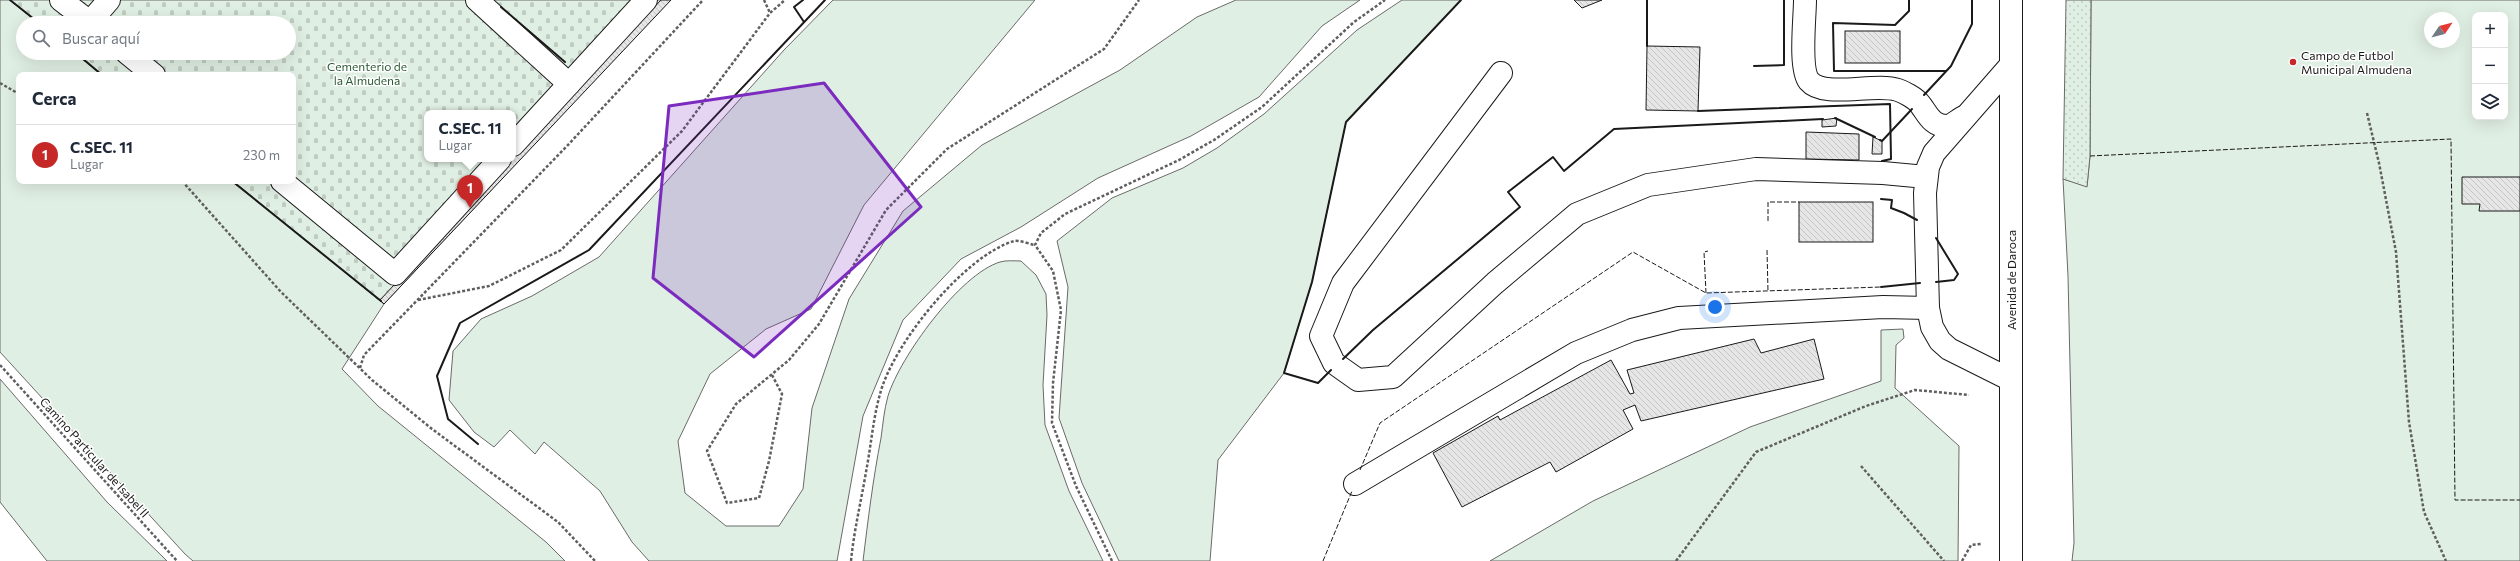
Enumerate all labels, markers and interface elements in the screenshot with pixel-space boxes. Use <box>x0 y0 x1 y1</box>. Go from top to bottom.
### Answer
north arrow <box>2424 12 2460 48</box>
map controls <box>2472 12 2508 120</box>
button: + <box>2472 12 2508 48</box>
search box <box>16 16 296 60</box>
icon: search <box>30 27 52 49</box>
text: Buscar aquí <box>62 29 140 47</box>
place label: Campo de Futbol Municipal Almudena <box>2301 48 2412 76</box>
button: − <box>2472 48 2508 84</box>
marker: Campo de Futbol Municipal Almudena <box>2288 57 2298 67</box>
park label: Cementerio de la Almudena <box>327 59 407 87</box>
button: layers <box>2472 84 2508 120</box>
text: Cerca <box>32 88 77 109</box>
popup <box>424 110 516 162</box>
text: C.SEC. 11 <box>439 119 501 137</box>
text: Lugar <box>439 137 472 153</box>
text: C.SEC. 11 <box>70 138 133 156</box>
text: 1 <box>42 147 48 163</box>
text: 230 m <box>243 147 280 163</box>
text: Lugar <box>70 156 104 172</box>
pin: 1 <box>457 175 483 208</box>
street label: Avenida de Daroca <box>2004 230 2018 330</box>
your location <box>1705 297 1725 317</box>
street label: Camino Particular de Isabel II <box>38 394 152 520</box>

